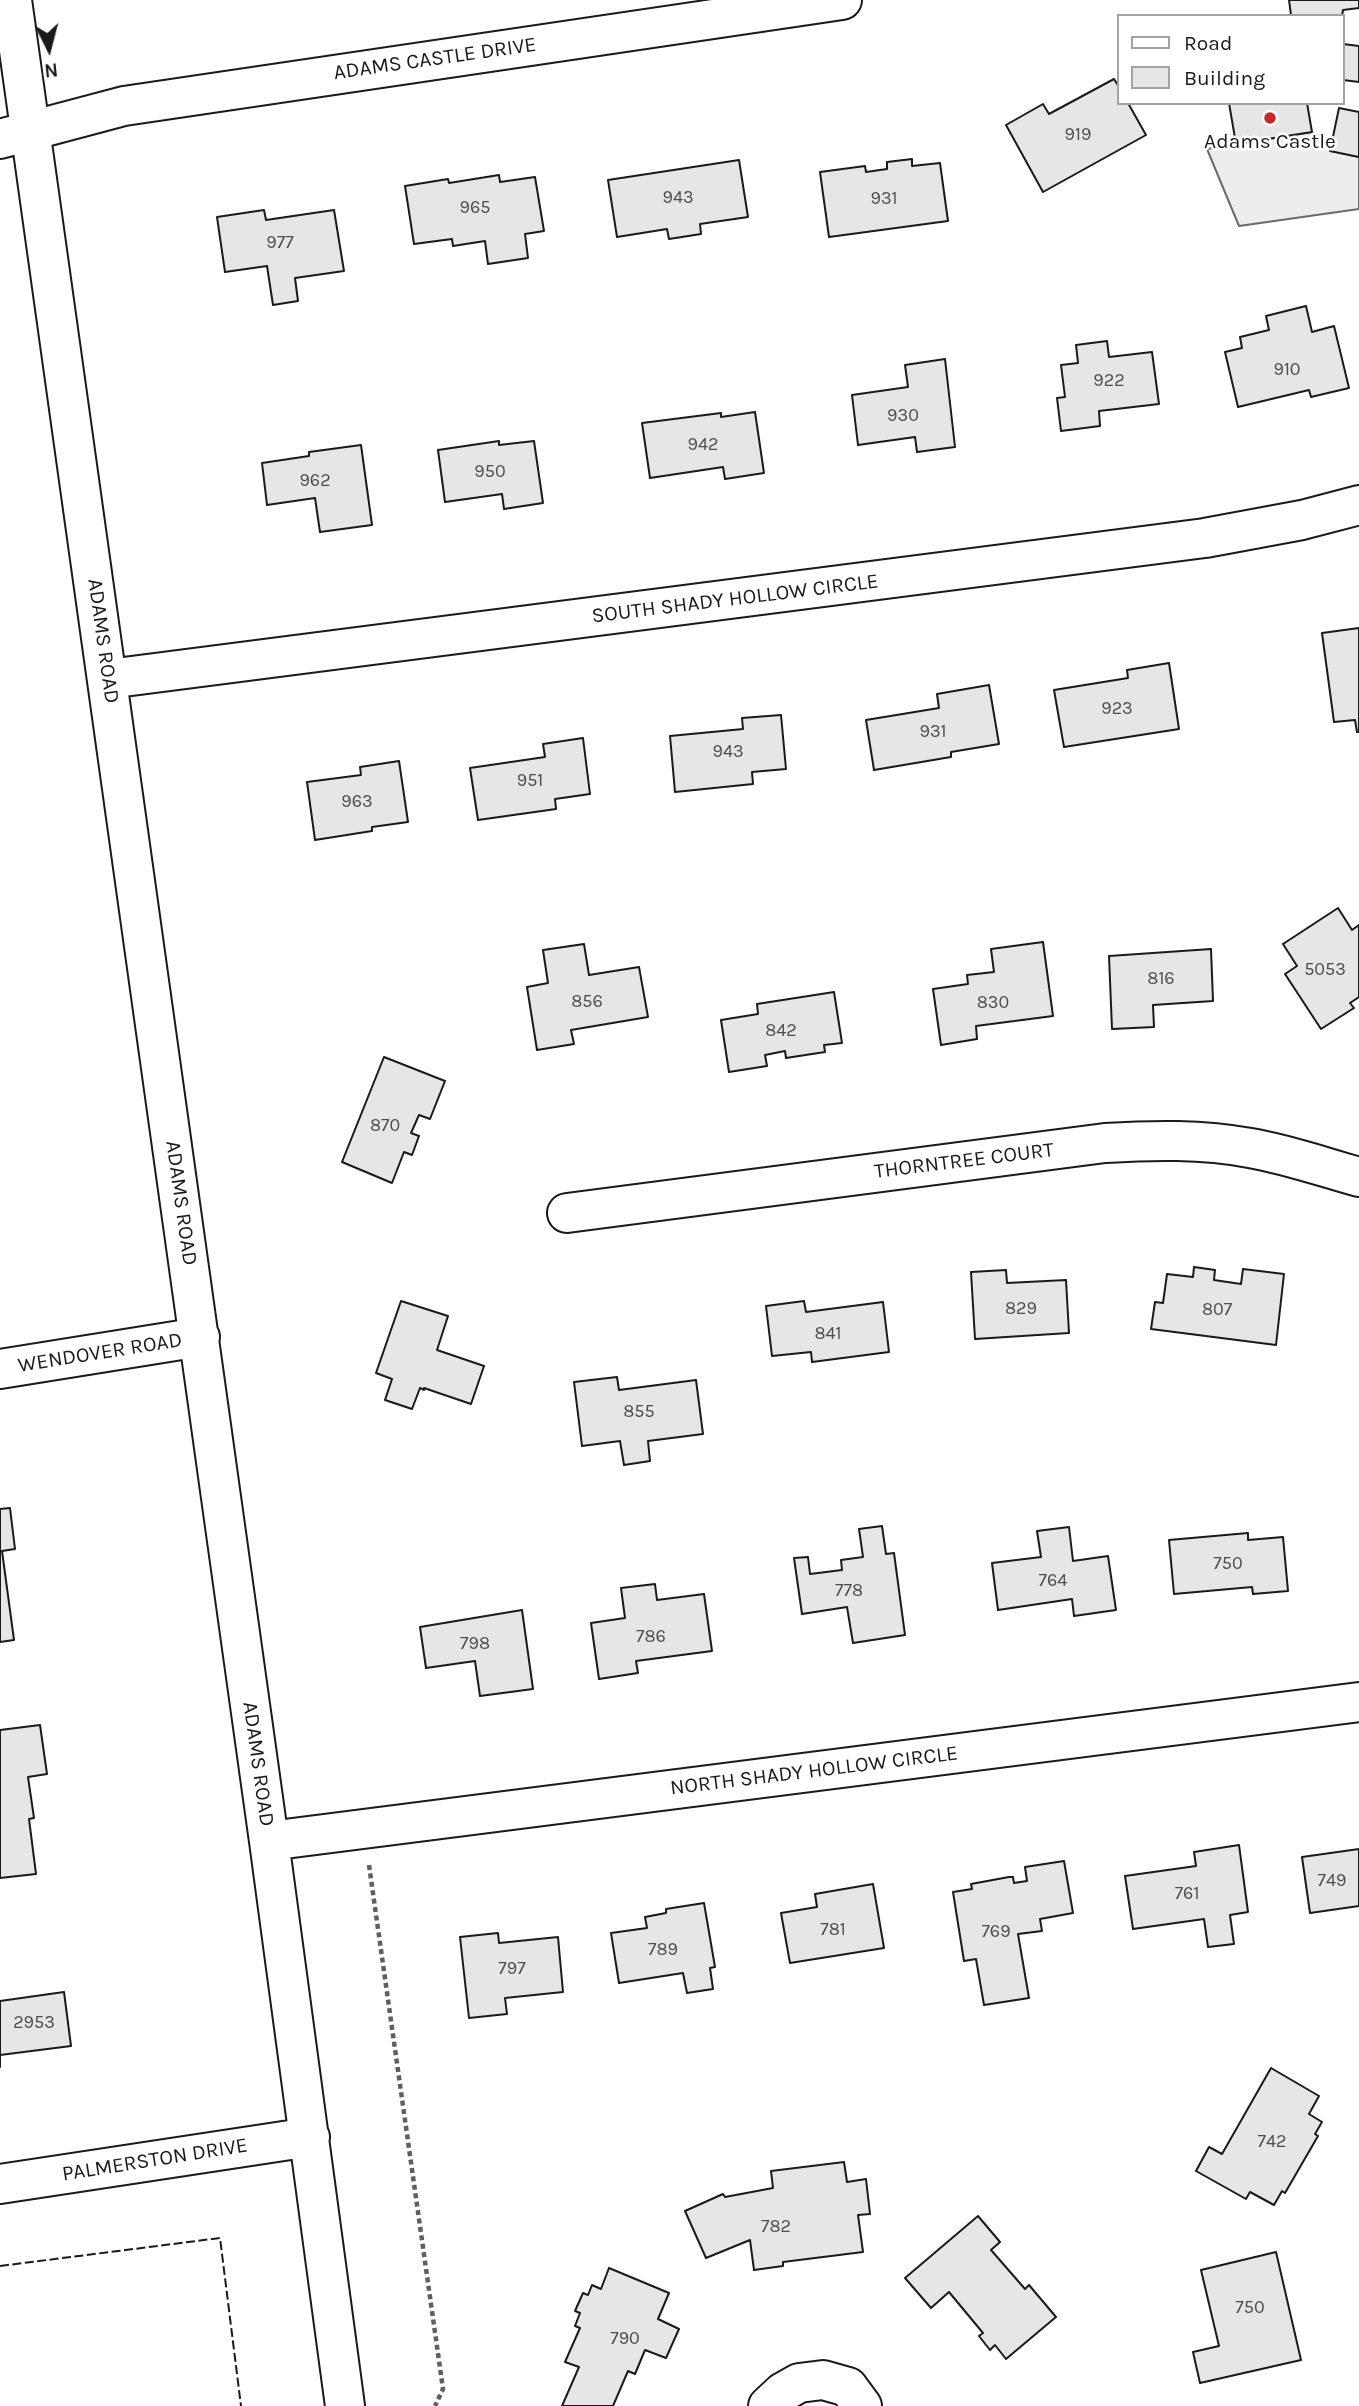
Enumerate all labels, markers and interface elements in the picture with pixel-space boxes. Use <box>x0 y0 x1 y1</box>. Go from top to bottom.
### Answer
north arrow <box>14 14 84 84</box>
legend <box>1118 14 1345 105</box>
text: Road <box>1184 31 1232 55</box>
street label: ADAMS CASTLE DRIVE <box>332 32 538 86</box>
text: N <box>43 58 59 82</box>
text: Building <box>1184 66 1265 90</box>
marker: Adams Castle <box>1262 110 1278 126</box>
house number: 919 <box>1065 124 1091 146</box>
place label: Adams Castle <box>1204 129 1336 155</box>
house number: 943 <box>662 187 694 209</box>
house number: 931 <box>870 188 898 210</box>
house number: 965 <box>460 197 490 219</box>
house number: 977 <box>266 232 294 254</box>
house number: 910 <box>1273 359 1301 381</box>
house number: 922 <box>1093 370 1125 392</box>
house number: 930 <box>887 405 919 427</box>
house number: 942 <box>688 434 718 456</box>
house number: 950 <box>474 461 506 483</box>
house number: 962 <box>299 470 331 492</box>
street label: SOUTH SHADY HOLLOW CIRCLE <box>590 569 880 629</box>
street label: ADAMS ROAD <box>82 577 124 705</box>
house number: 923 <box>1101 698 1133 720</box>
house number: 931 <box>919 721 947 743</box>
house number: 943 <box>712 741 744 763</box>
house number: 951 <box>517 770 543 792</box>
house number: 963 <box>341 791 373 813</box>
house number: 5053 <box>1304 959 1346 981</box>
house number: 816 <box>1147 968 1175 990</box>
house number: 856 <box>571 991 603 1013</box>
house number: 830 <box>977 992 1009 1014</box>
house number: 842 <box>765 1020 797 1042</box>
house number: 870 <box>370 1115 400 1137</box>
street label: THORNTREE COURT <box>873 1137 1055 1185</box>
street label: ADAMS ROAD <box>160 1139 202 1267</box>
house number: 829 <box>1005 1298 1037 1320</box>
house number: 807 <box>1202 1299 1232 1321</box>
house number: 841 <box>814 1323 842 1345</box>
street label: WENDOVER ROAD <box>16 1328 184 1378</box>
house number: 855 <box>623 1401 655 1423</box>
house number: 750 <box>1213 1553 1243 1575</box>
house number: 764 <box>1039 1570 1067 1592</box>
house number: 778 <box>835 1580 863 1602</box>
house number: 786 <box>636 1626 666 1648</box>
house number: 798 <box>460 1633 490 1655</box>
street label: ADAMS ROAD <box>237 1700 279 1828</box>
street label: NORTH SHADY HOLLOW CIRCLE <box>669 1741 959 1801</box>
house number: 749 <box>1318 1870 1346 1892</box>
house number: 761 <box>1175 1883 1199 1905</box>
house number: 781 <box>820 1919 846 1941</box>
house number: 769 <box>981 1921 1011 1943</box>
house number: 789 <box>648 1939 678 1961</box>
house number: 797 <box>498 1958 526 1980</box>
house number: 2953 <box>13 2012 55 2034</box>
house number: 742 <box>1258 2131 1286 2153</box>
street label: PALMERSTON DRIVE <box>60 2133 250 2187</box>
house number: 782 <box>761 2216 791 2238</box>
house number: 750 <box>1235 2297 1265 2319</box>
house number: 790 <box>610 2328 640 2350</box>

